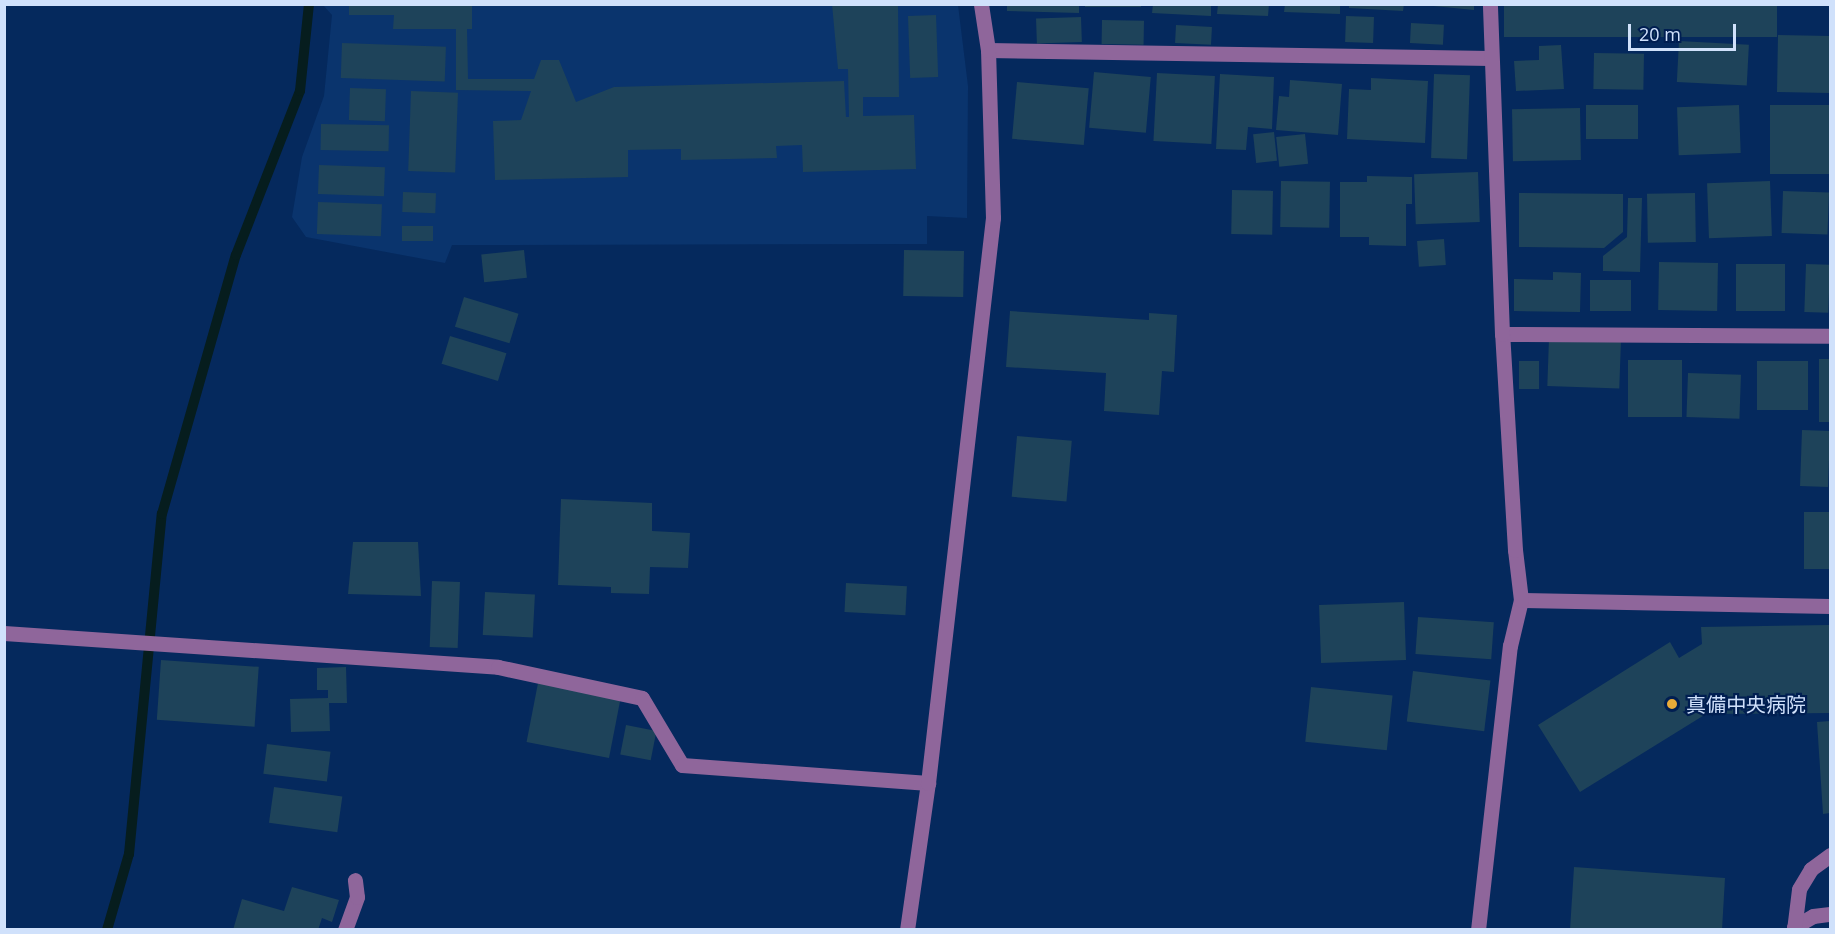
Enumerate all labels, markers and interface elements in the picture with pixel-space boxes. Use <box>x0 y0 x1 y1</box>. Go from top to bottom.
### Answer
scale bar <box>1631 12 1739 50</box>
text: 20 m <box>1639 22 1681 46</box>
place label: 真備中央病院 <box>1686 692 1806 716</box>
marker: 真備中央病院 <box>1663 695 1681 713</box>

